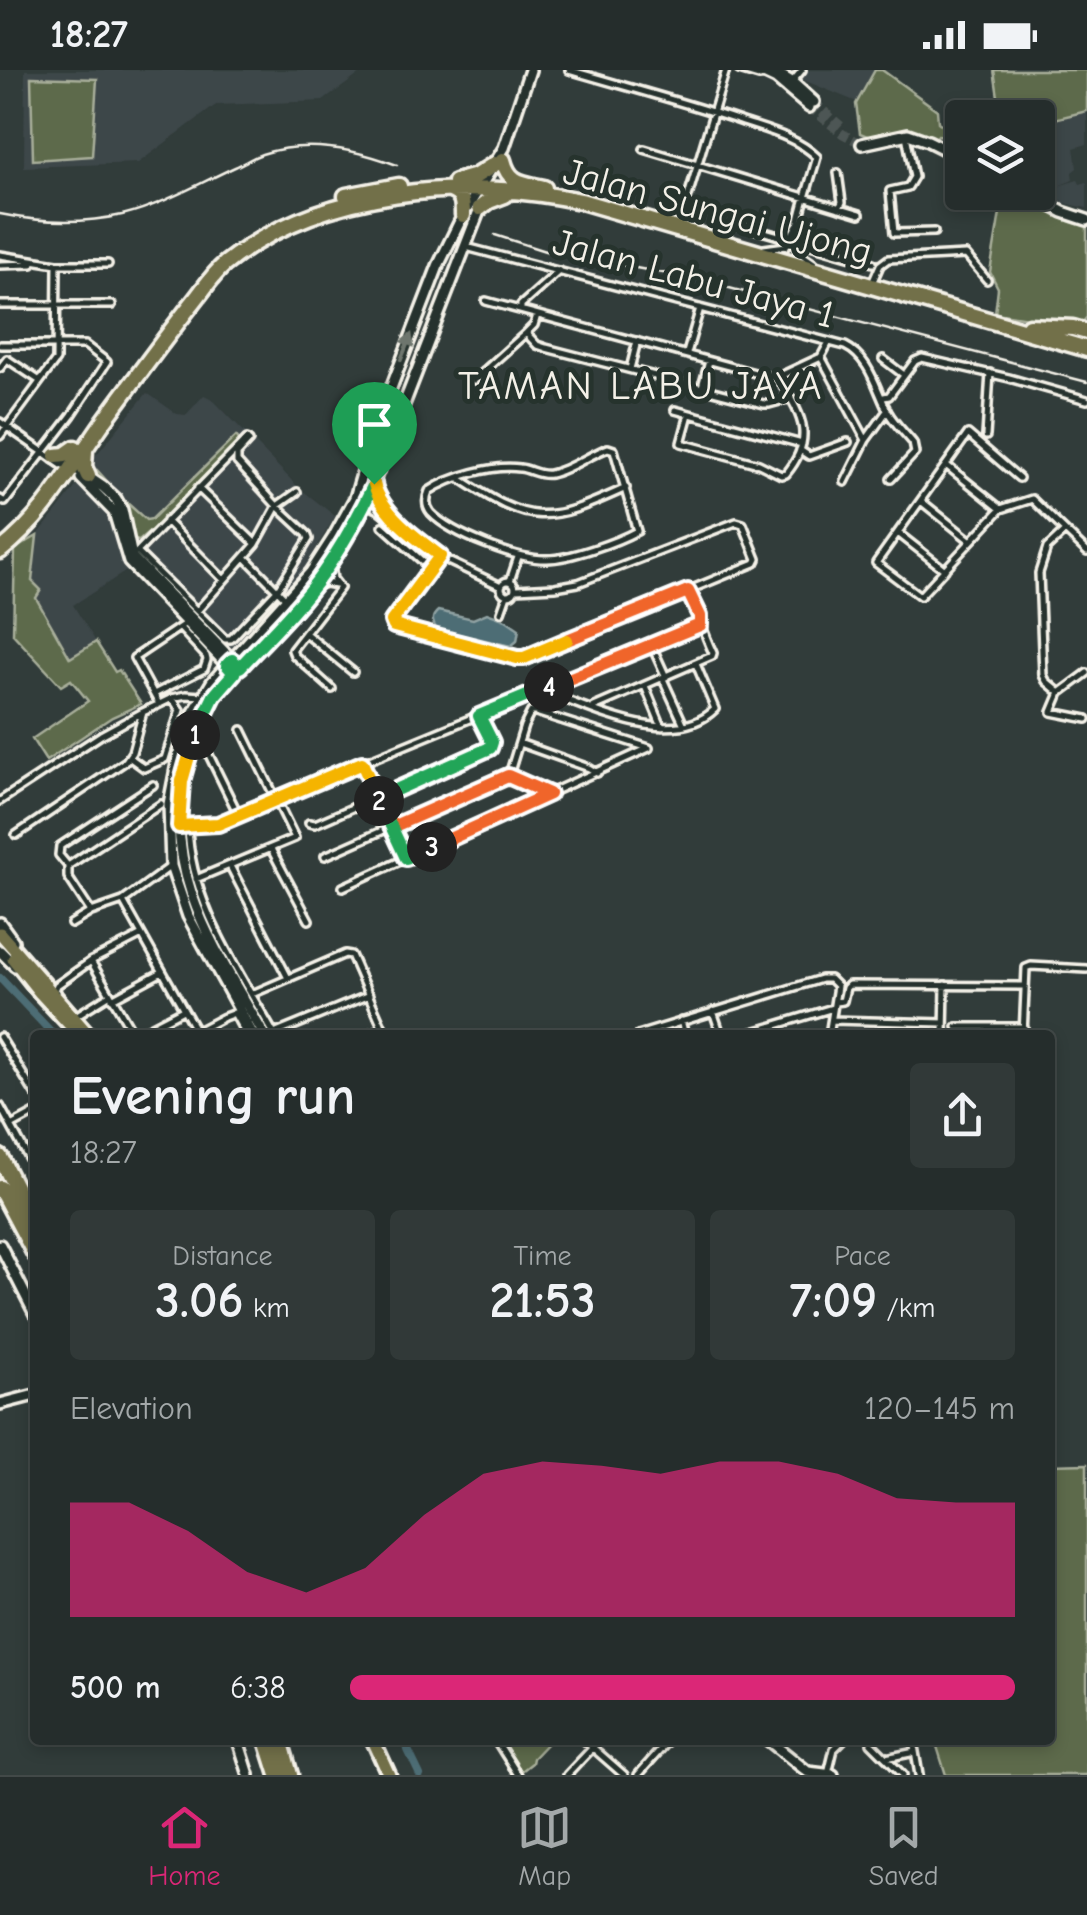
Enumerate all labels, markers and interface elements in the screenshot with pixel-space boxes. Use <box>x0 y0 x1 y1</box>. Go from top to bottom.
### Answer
text: 18:27 <box>50 13 128 57</box>
map controls <box>945 100 1055 210</box>
button: layers <box>945 100 1055 210</box>
street label: Jalan Sungai Ujong <box>559 150 877 274</box>
street label: Jalan Labu Jaya 1 <box>548 220 839 338</box>
one-way arrow <box>398 332 414 362</box>
district label: TAMAN LABU JAYA <box>458 363 824 409</box>
pin <box>332 382 417 485</box>
icon: arrive <box>347 397 402 452</box>
pin: 4 <box>524 662 574 712</box>
text: 4 <box>542 671 556 703</box>
pin: 1 <box>170 710 220 760</box>
text: 1 <box>189 719 201 751</box>
pin: 2 <box>354 776 404 826</box>
text: 2 <box>372 785 386 817</box>
pin: 3 <box>407 822 457 872</box>
text: 3 <box>425 831 439 863</box>
button: share <box>910 1063 1015 1168</box>
text: Evening run <box>70 1064 355 1128</box>
text: 18:27 <box>70 1134 137 1171</box>
text: Distance <box>172 1240 273 1272</box>
text: Time <box>513 1240 572 1272</box>
text: Pace <box>834 1240 891 1272</box>
text: 3.06 <box>155 1272 244 1330</box>
text: 21:53 <box>489 1272 596 1330</box>
text: 7:09 <box>790 1272 877 1330</box>
text: km <box>244 1292 290 1324</box>
text: /km <box>877 1292 935 1324</box>
text: Elevation <box>70 1390 193 1427</box>
text: 120–145 m <box>864 1390 1015 1427</box>
text: 500 m <box>70 1669 160 1706</box>
text: 6:38 <box>230 1669 286 1706</box>
tab: Home <box>148 1800 221 1892</box>
tab: Map <box>517 1800 572 1892</box>
tab: Saved <box>869 1800 939 1892</box>

